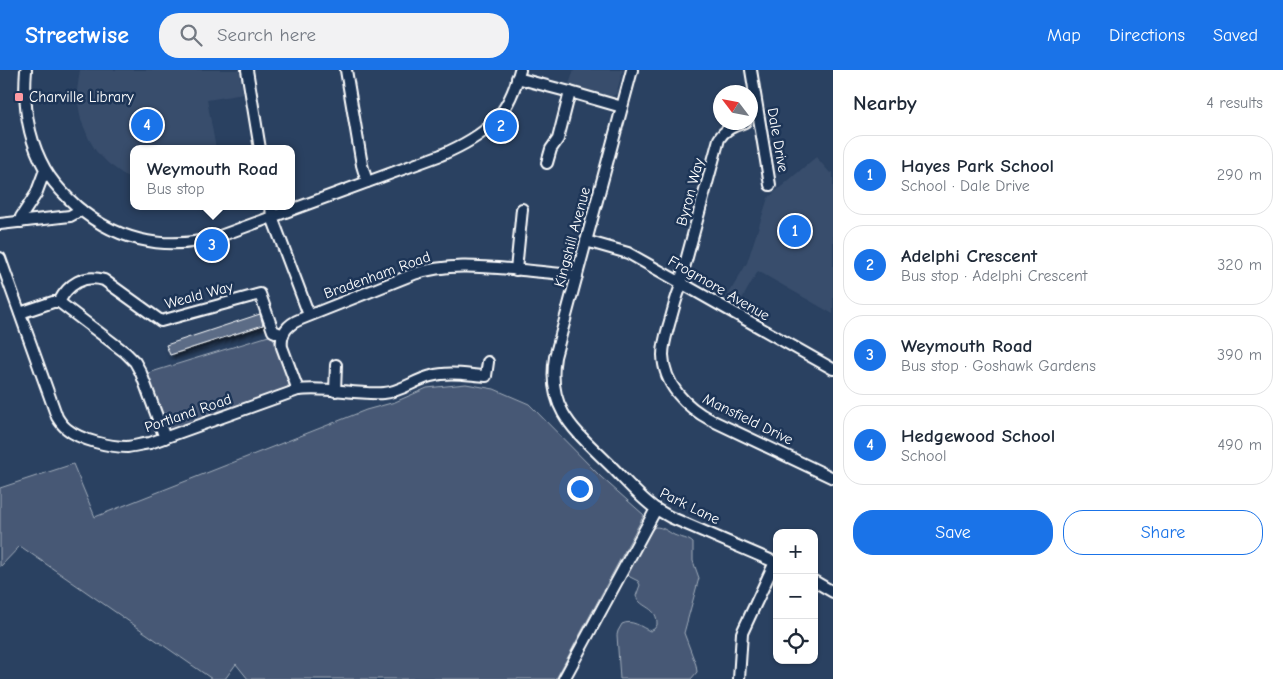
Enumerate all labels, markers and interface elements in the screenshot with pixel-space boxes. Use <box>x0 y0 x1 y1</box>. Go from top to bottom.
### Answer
search box <box>159 13 509 58</box>
text: Streetwise <box>25 21 129 49</box>
icon: search <box>177 21 205 49</box>
text: Search here <box>217 24 316 46</box>
text: Map <box>1047 25 1081 46</box>
text: Directions <box>1109 25 1185 46</box>
text: Saved <box>1213 25 1258 46</box>
north arrow <box>713 85 758 130</box>
place label: Charville Library <box>29 88 134 106</box>
marker: Charville Library <box>13 91 25 103</box>
text: Nearby <box>853 91 917 115</box>
text: 4 results <box>1206 94 1263 112</box>
pin: 4 <box>131 106 163 144</box>
street label: Dale Drive <box>763 106 793 174</box>
pin: 2 <box>485 107 517 145</box>
popup <box>130 145 295 210</box>
text: Hayes Park School <box>901 155 1054 177</box>
street label: Byron Way <box>672 156 708 228</box>
text: Weymouth Road <box>147 158 278 180</box>
text: 1 <box>867 166 873 184</box>
text: 290 m <box>1217 166 1262 184</box>
text: School · Dale Drive <box>901 177 1030 195</box>
text: Bus stop <box>147 180 205 198</box>
street label: Kingshill Avenue <box>550 184 594 289</box>
pin: 1 <box>779 212 811 250</box>
pin: 3 <box>196 226 228 264</box>
text: Adelphi Crescent <box>901 245 1037 267</box>
street label: Bradenham Road <box>321 247 433 303</box>
street label: Frogmore Avenue <box>665 252 773 325</box>
text: 2 <box>866 256 874 274</box>
text: 320 m <box>1217 256 1262 274</box>
text: Bus stop · Adelphi Crescent <box>901 267 1087 285</box>
street label: Weald Way <box>163 277 235 313</box>
text: Weymouth Road <box>901 335 1032 357</box>
text: 3 <box>866 346 874 364</box>
text: 390 m <box>1217 346 1262 364</box>
text: Bus stop · Goshawk Gardens <box>901 357 1096 375</box>
street label: Mansfield Drive <box>700 389 797 449</box>
street label: Portland Road <box>142 390 234 436</box>
text: Hedgewood School <box>901 425 1055 447</box>
text: 4 <box>866 436 874 454</box>
text: 490 m <box>1217 436 1262 454</box>
text: School <box>901 447 947 465</box>
your location <box>567 476 593 502</box>
street label: Park Lane <box>657 484 723 528</box>
button: Save <box>853 510 1053 555</box>
button: Share <box>1063 510 1263 555</box>
map controls <box>773 529 818 664</box>
button: + <box>773 529 818 574</box>
button: − <box>773 574 818 619</box>
button: locate <box>773 619 818 664</box>

